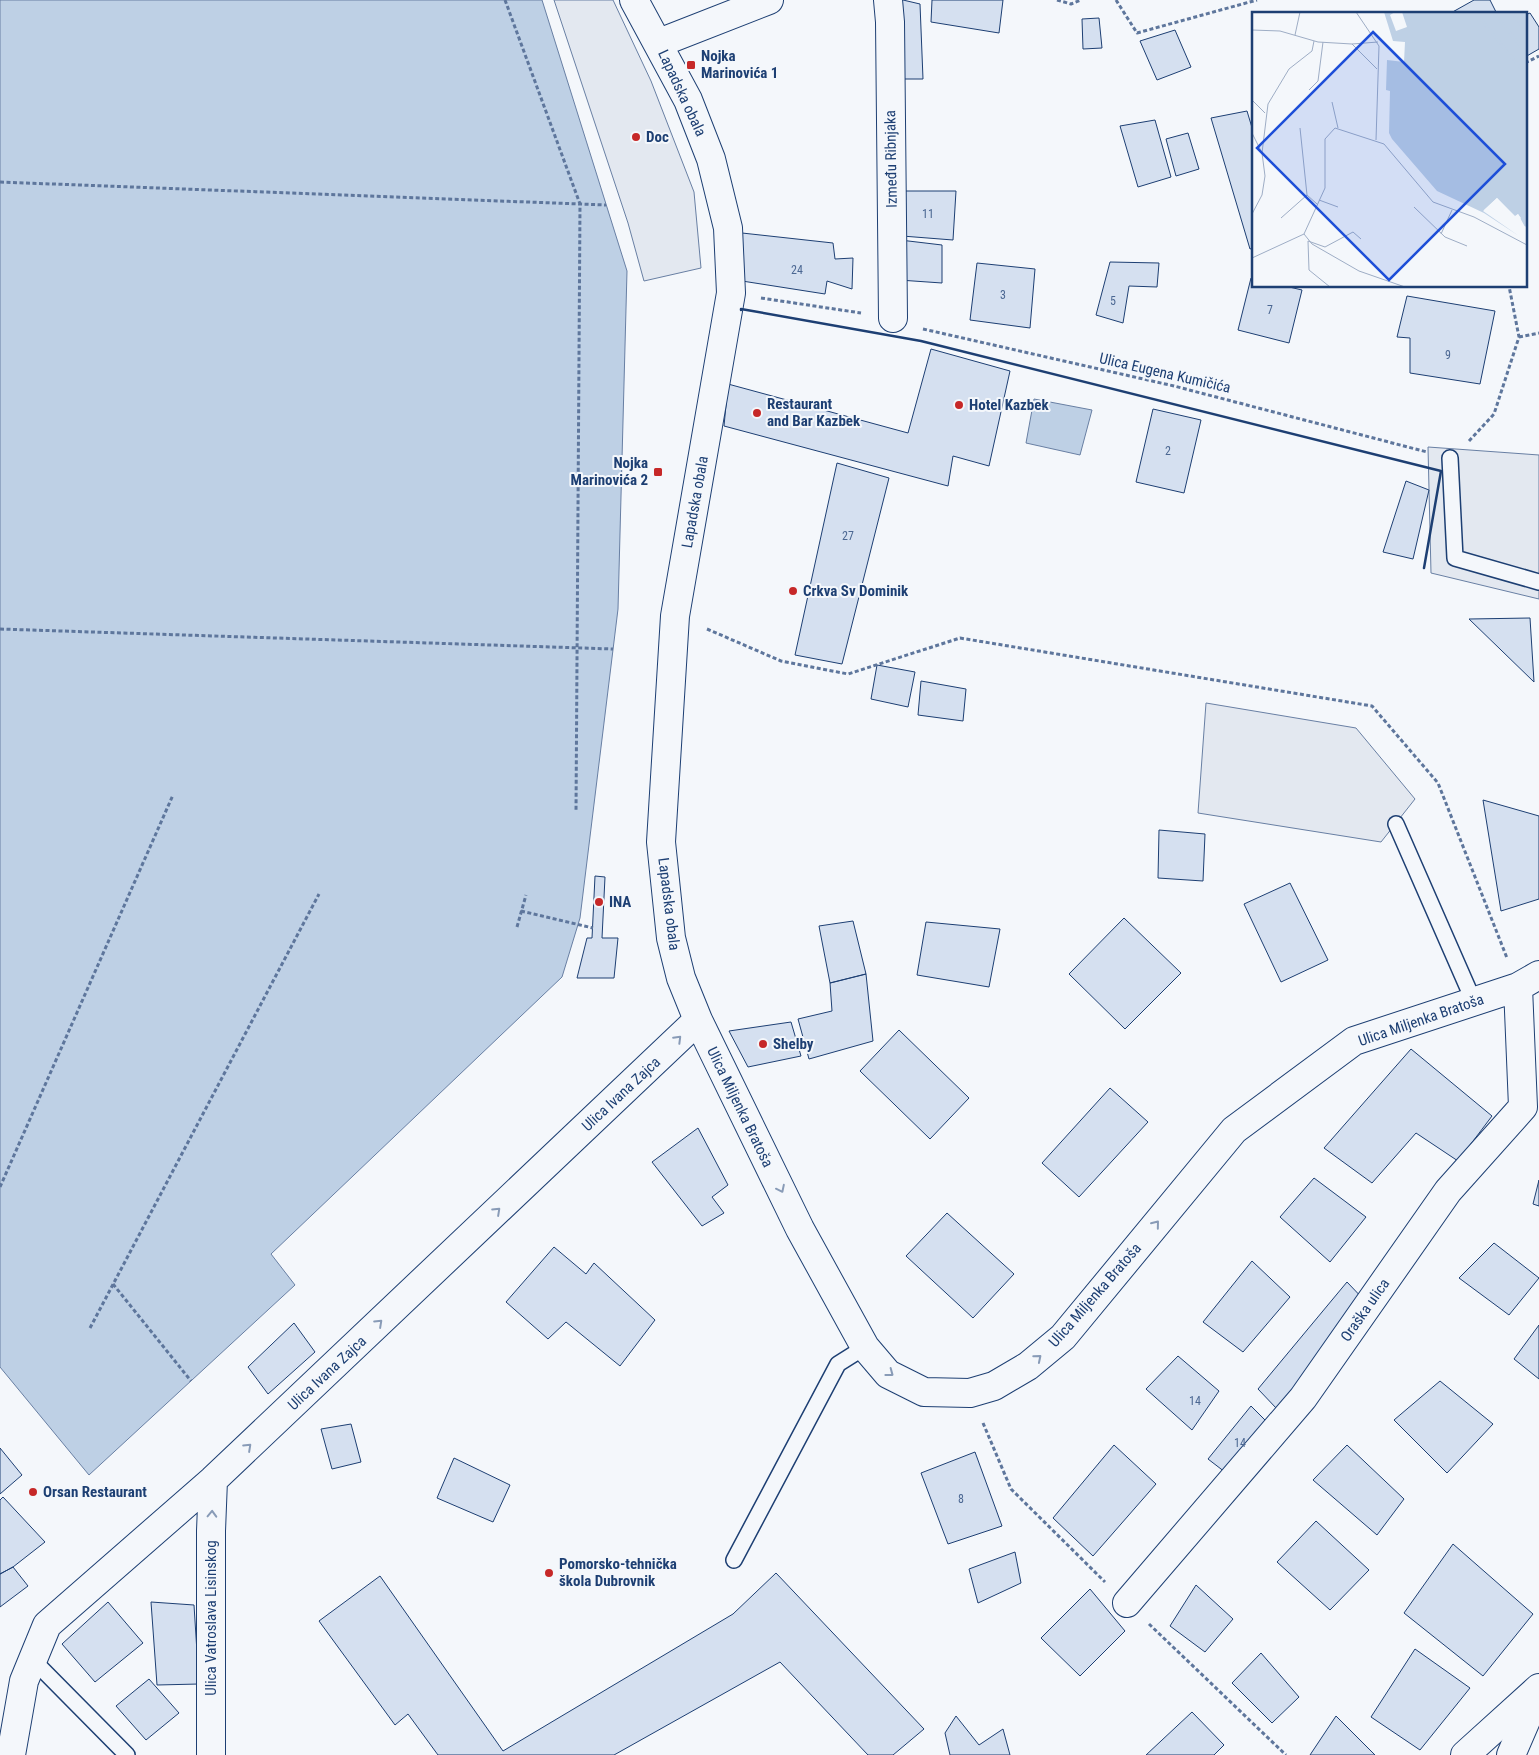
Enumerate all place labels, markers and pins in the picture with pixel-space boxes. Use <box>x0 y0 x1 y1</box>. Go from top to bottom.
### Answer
place label: Nojka Marinovića 1 <box>701 47 778 82</box>
marker: Nojka Marinovića 1 <box>685 59 697 71</box>
place label: Doc <box>646 128 669 146</box>
marker: Doc <box>630 131 642 143</box>
place label: Restaurant and Bar Kazbek <box>767 395 861 430</box>
place label: Hotel Kazbek <box>969 396 1049 414</box>
marker: Hotel Kazbek <box>953 399 965 411</box>
marker: Restaurant and Bar Kazbek <box>751 407 763 419</box>
place label: Nojka Marinovića 2 <box>571 454 648 489</box>
marker: Nojka Marinovića 2 <box>652 466 664 478</box>
place label: Crkva Sv Dominik <box>803 582 909 600</box>
marker: Crkva Sv Dominik <box>787 585 799 597</box>
place label: INA <box>609 893 631 911</box>
marker: INA <box>593 896 605 908</box>
place label: Shelby <box>773 1035 814 1053</box>
marker: Shelby <box>757 1038 769 1050</box>
place label: Orsan Restaurant <box>43 1483 147 1501</box>
marker: Orsan Restaurant <box>27 1486 39 1498</box>
place label: Pomorsko-tehnička škola Dubrovnik <box>559 1555 677 1590</box>
marker: Pomorsko-tehnička škola Dubrovnik <box>543 1567 555 1579</box>

